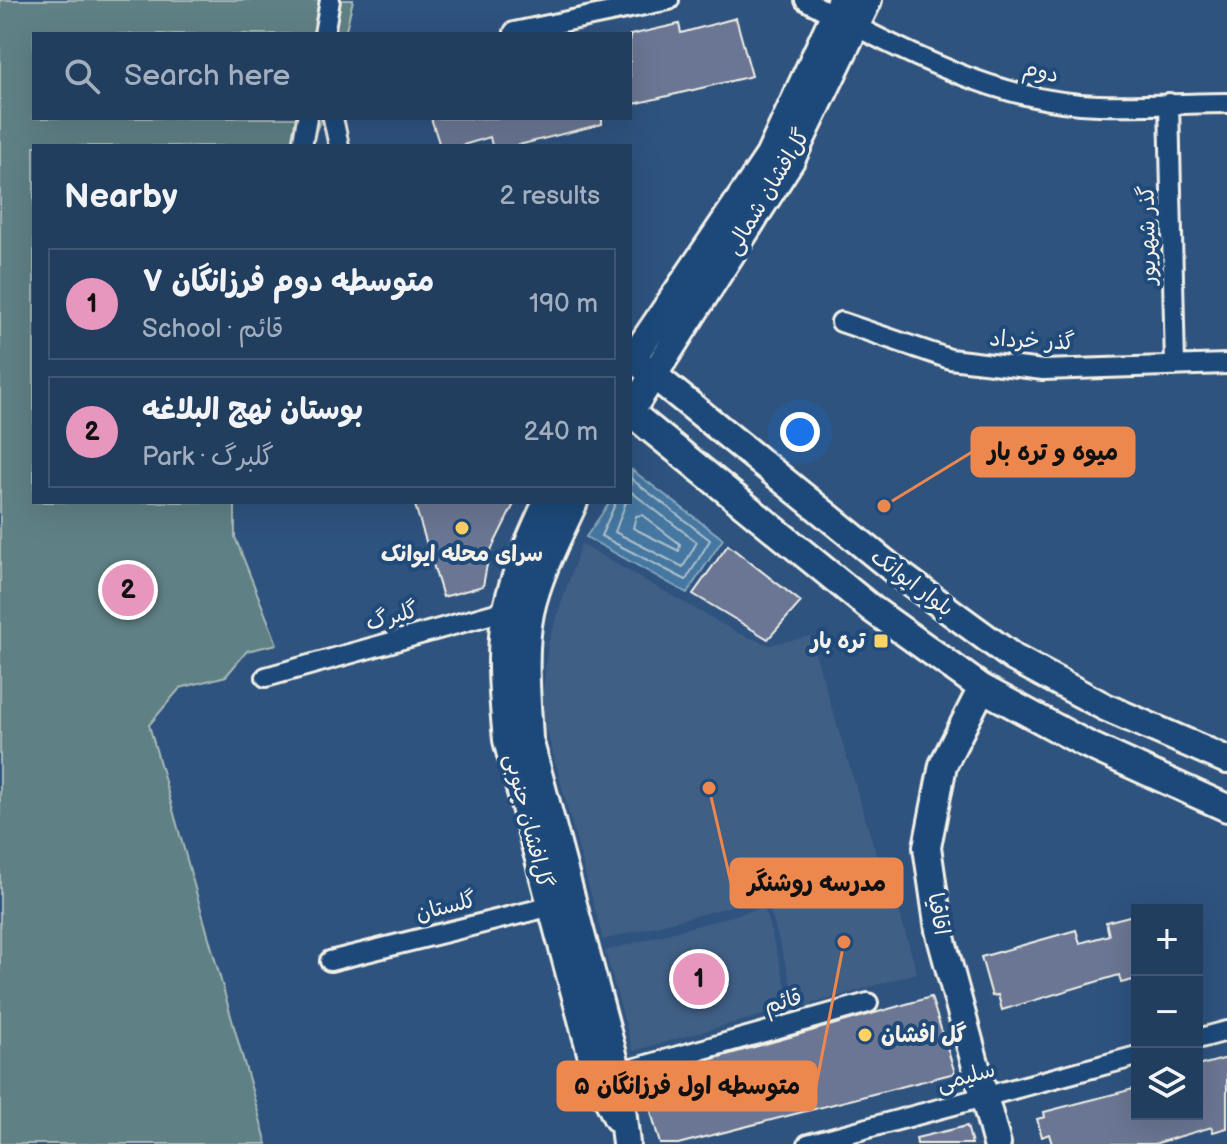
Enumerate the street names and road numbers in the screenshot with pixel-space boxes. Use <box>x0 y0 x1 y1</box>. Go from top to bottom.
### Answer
street label: دوم <box>1020 55 1061 92</box>
street label: گل‌افشان شمالی <box>720 124 816 260</box>
street label: گذر شهریور <box>1134 185 1162 287</box>
street label: گذر خرداد <box>989 325 1075 357</box>
street label: بلوار ایوانک <box>865 543 959 623</box>
street label: گلبرگ <box>363 597 421 637</box>
street label: گل‌افشان جنوبی <box>498 751 558 891</box>
street label: گلستان <box>413 886 479 928</box>
street label: اقاقیا <box>921 891 955 937</box>
street label: قائم <box>761 984 806 1022</box>
street label: سلیمی <box>934 1056 998 1098</box>

